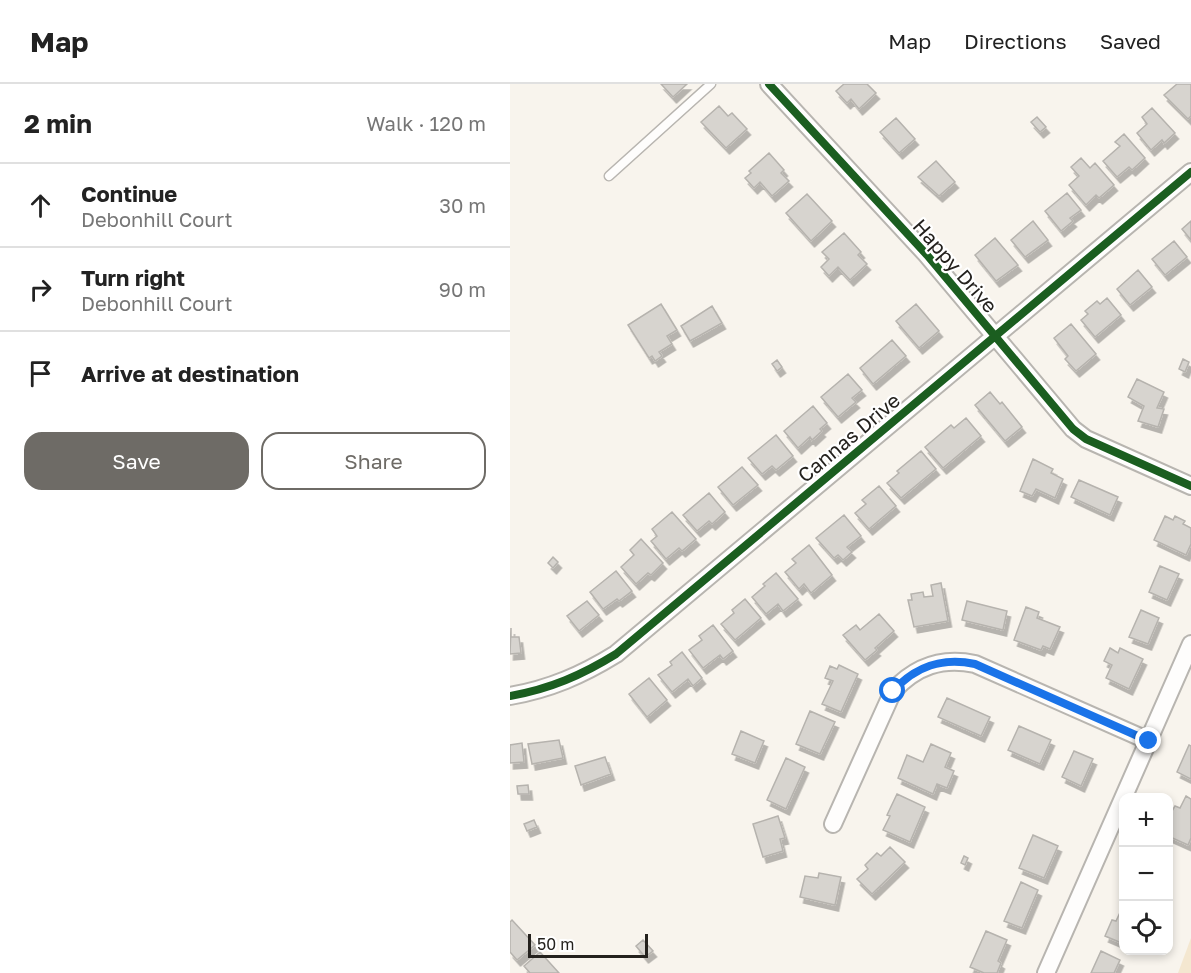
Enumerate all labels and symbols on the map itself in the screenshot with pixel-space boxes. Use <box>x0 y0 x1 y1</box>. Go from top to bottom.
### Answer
street label: Happy Drive <box>908 214 1003 317</box>
street label: Cannas Drive <box>792 388 904 487</box>
route start <box>879 677 905 703</box>
route end <box>1135 727 1161 753</box>
scale bar <box>528 931 648 958</box>

